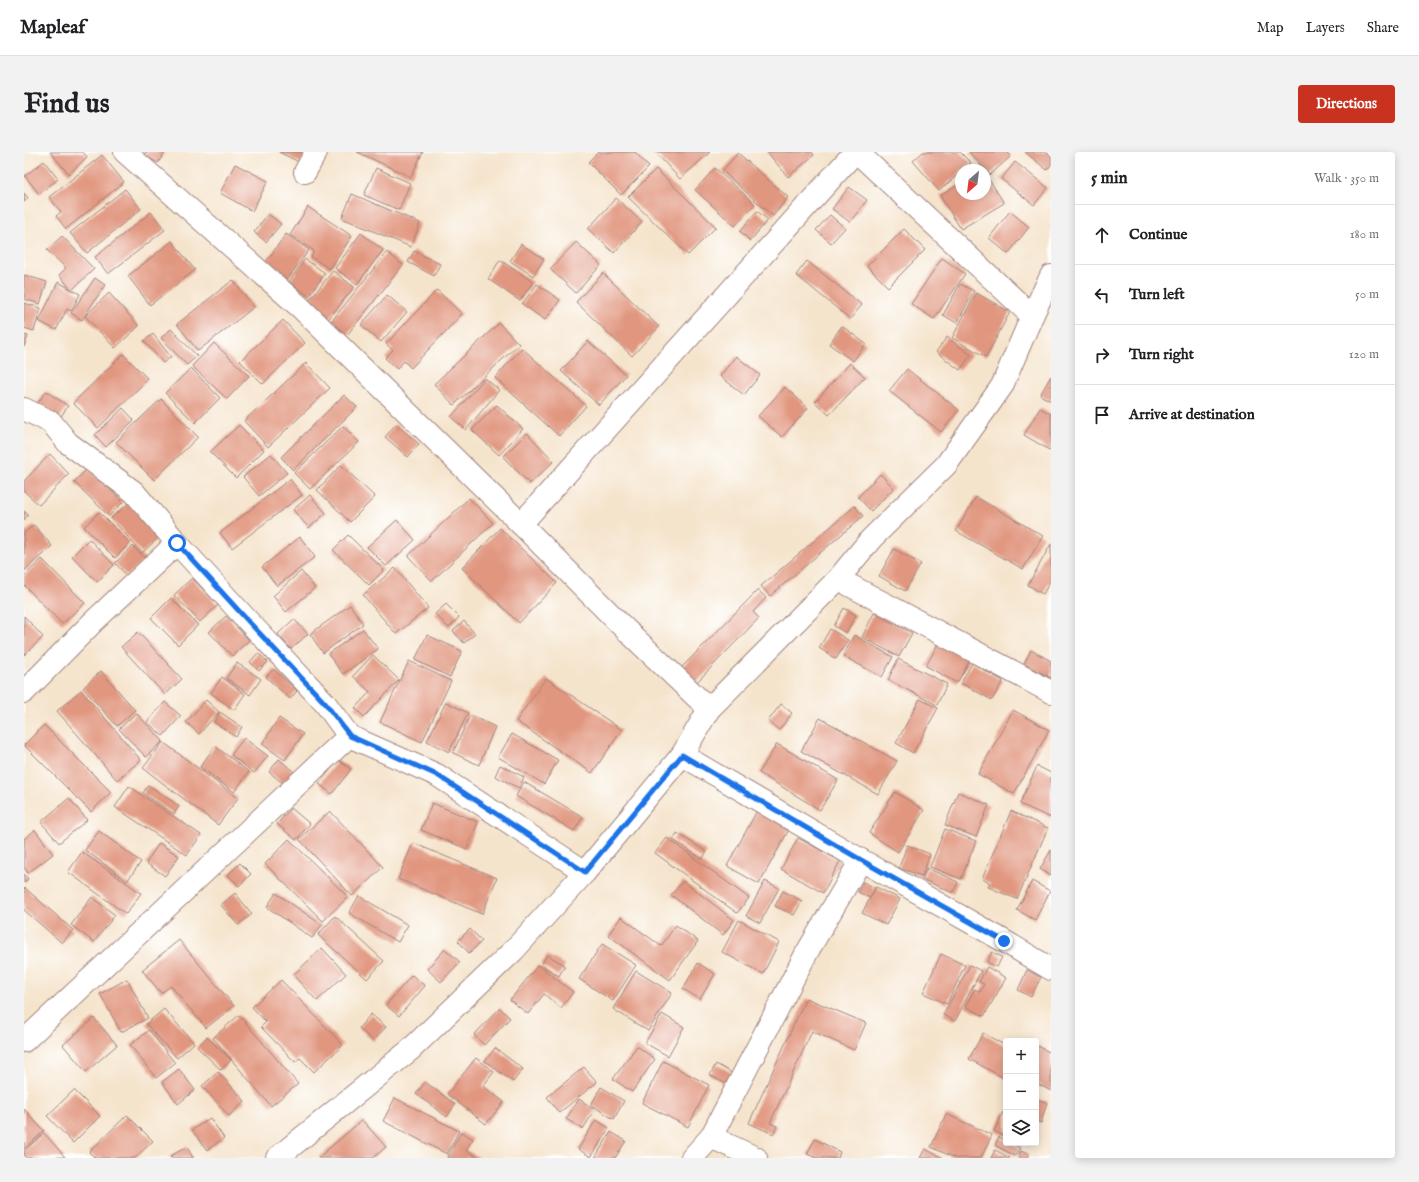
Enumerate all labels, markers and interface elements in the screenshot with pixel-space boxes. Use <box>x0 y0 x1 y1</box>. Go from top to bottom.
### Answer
text: Mapleaf <box>20 16 85 40</box>
text: Map <box>1257 19 1284 37</box>
text: Layers <box>1306 19 1345 37</box>
text: Share <box>1367 19 1399 37</box>
button: Directions <box>1298 85 1395 123</box>
text: Find us <box>24 87 110 122</box>
north arrow <box>955 164 991 200</box>
text: 5 min <box>1091 168 1128 189</box>
text: Walk · 350 m <box>1314 170 1379 187</box>
icon: ahead <box>1091 224 1113 246</box>
text: Continue <box>1129 225 1187 244</box>
text: 180 m <box>1350 226 1379 243</box>
icon: left <box>1091 284 1113 306</box>
text: Turn left <box>1129 285 1185 304</box>
text: 50 m <box>1355 286 1379 303</box>
icon: right <box>1091 344 1113 366</box>
text: Turn right <box>1129 345 1194 364</box>
text: 120 m <box>1349 346 1379 363</box>
icon: arrive <box>1091 404 1113 426</box>
text: Arrive at destination <box>1129 405 1255 424</box>
route start <box>168 534 186 552</box>
route end <box>995 932 1013 950</box>
map controls <box>1003 1038 1039 1146</box>
button: + <box>1003 1038 1039 1074</box>
button: − <box>1003 1074 1039 1110</box>
button: layers <box>1003 1110 1039 1146</box>

